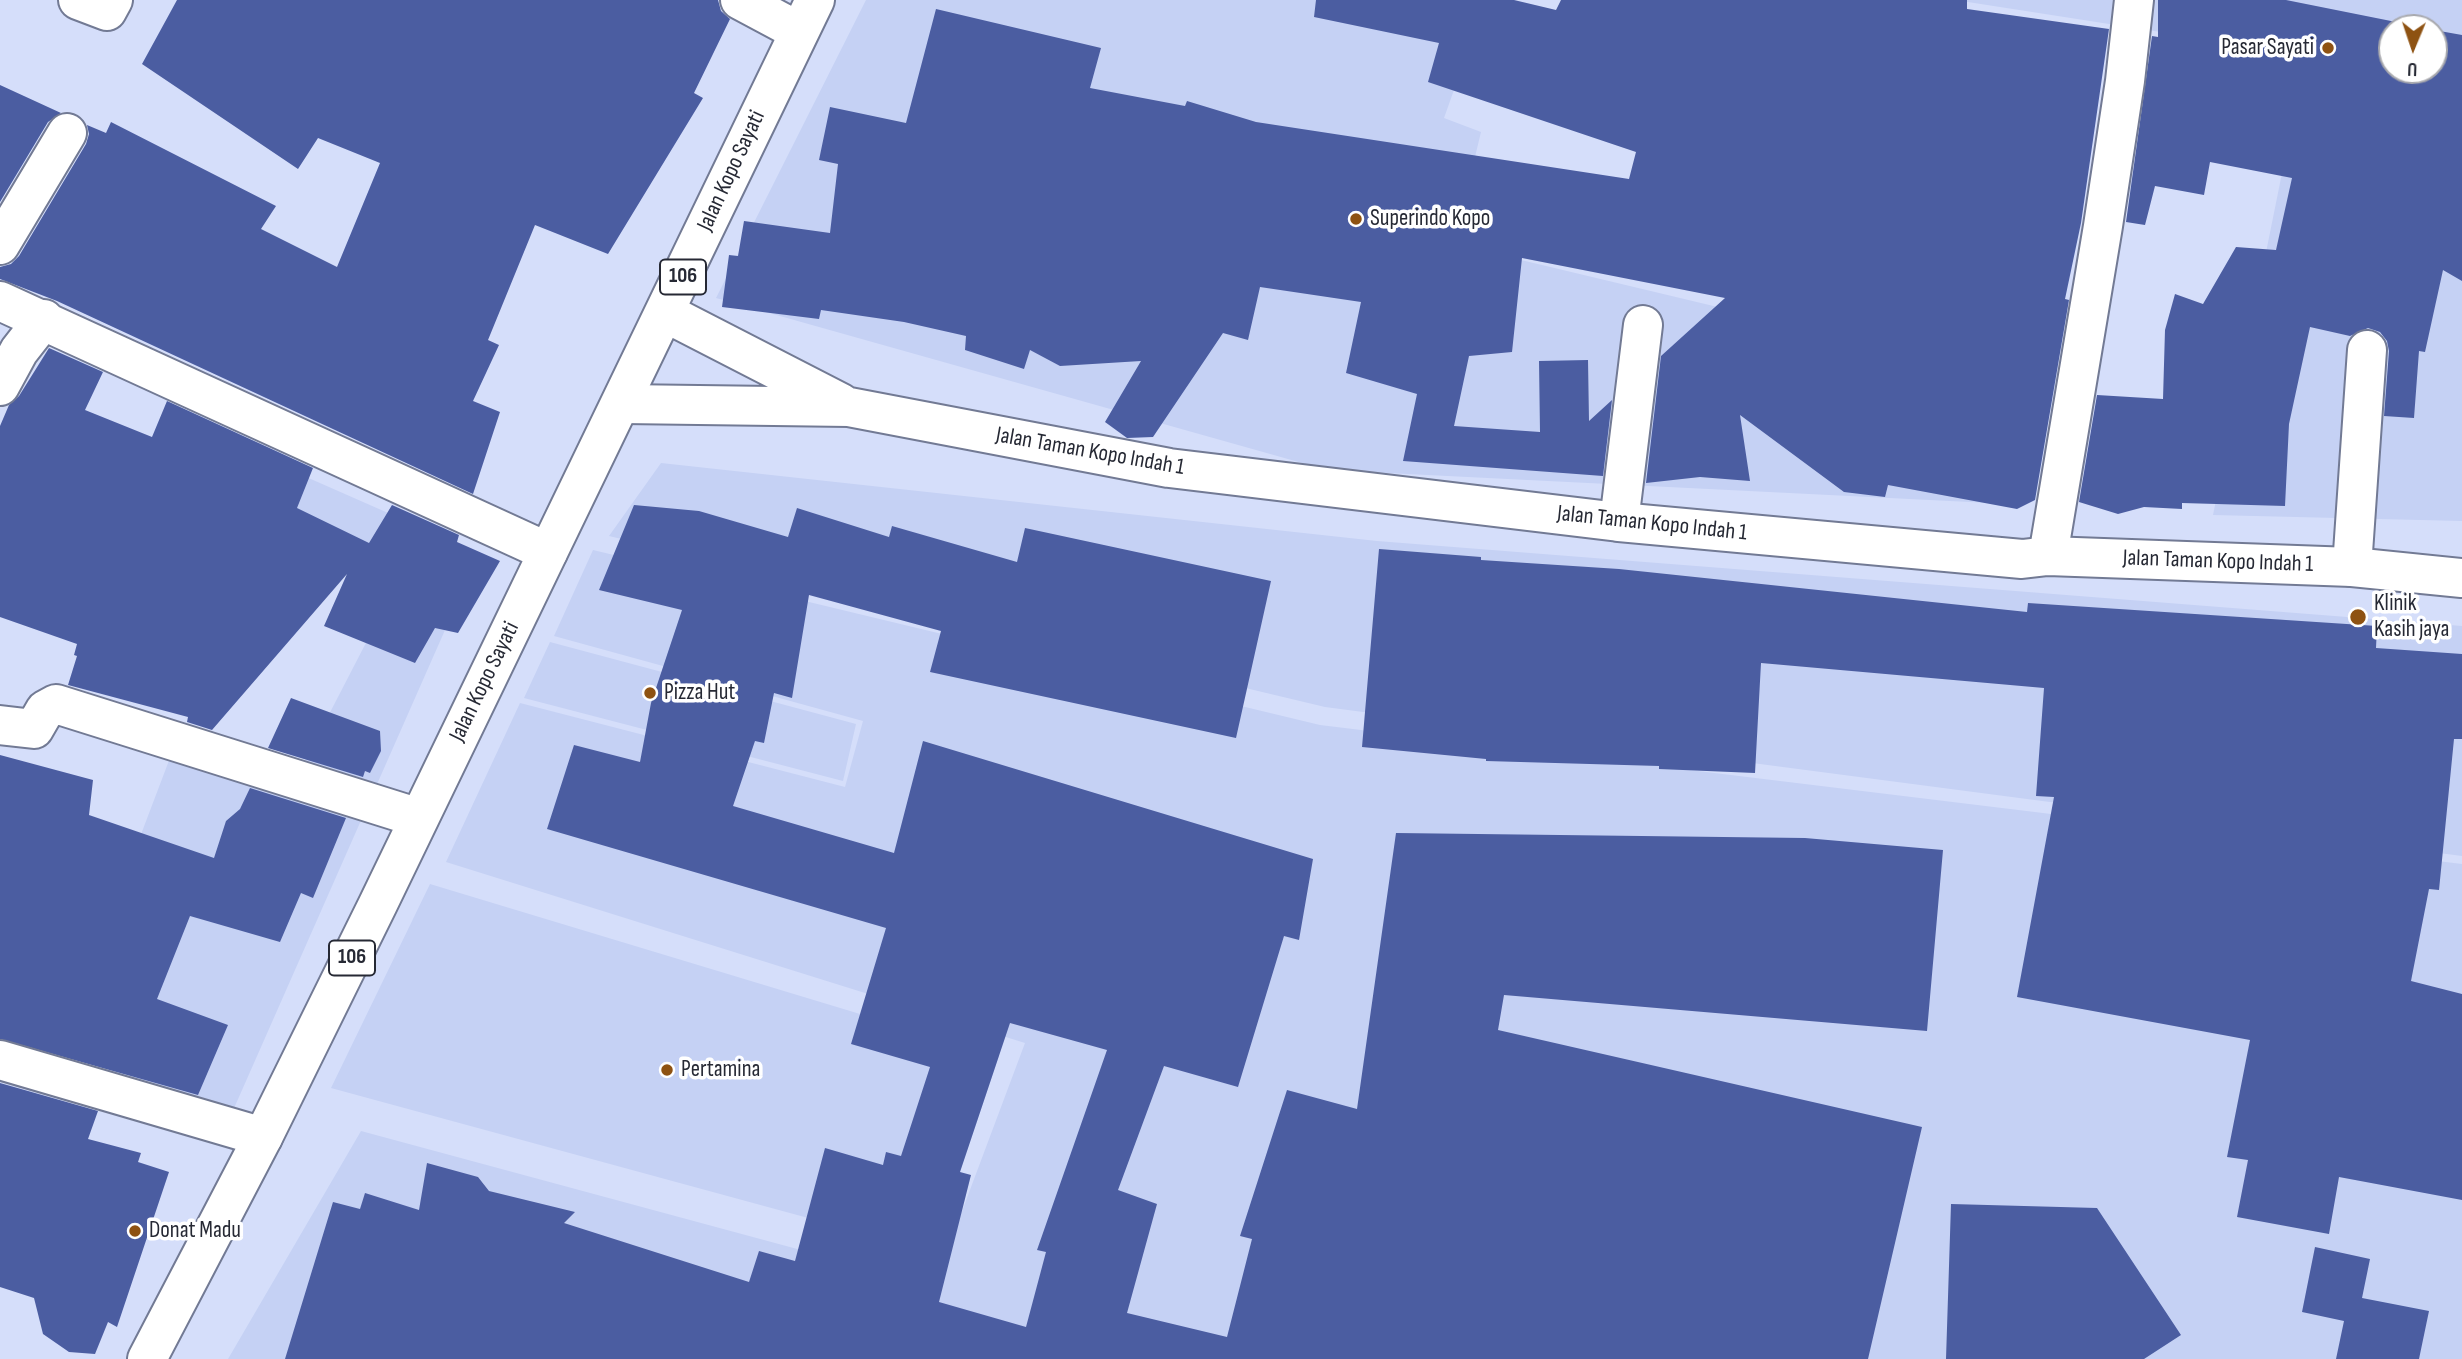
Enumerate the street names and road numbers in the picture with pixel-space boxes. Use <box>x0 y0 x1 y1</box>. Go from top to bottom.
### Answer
street label: Jalan Kopo Sayati <box>692 106 772 236</box>
road number: 106 <box>660 260 706 294</box>
street label: Jalan Taman Kopo Indah 1 <box>994 422 1186 482</box>
street label: Jalan Taman Kopo Indah 1 <box>1556 500 1748 548</box>
street label: Jalan Taman Kopo Indah 1 <box>2122 545 2314 579</box>
street label: Jalan Kopo Sayati <box>444 618 526 746</box>
road number: 106 <box>329 940 375 976</box>

